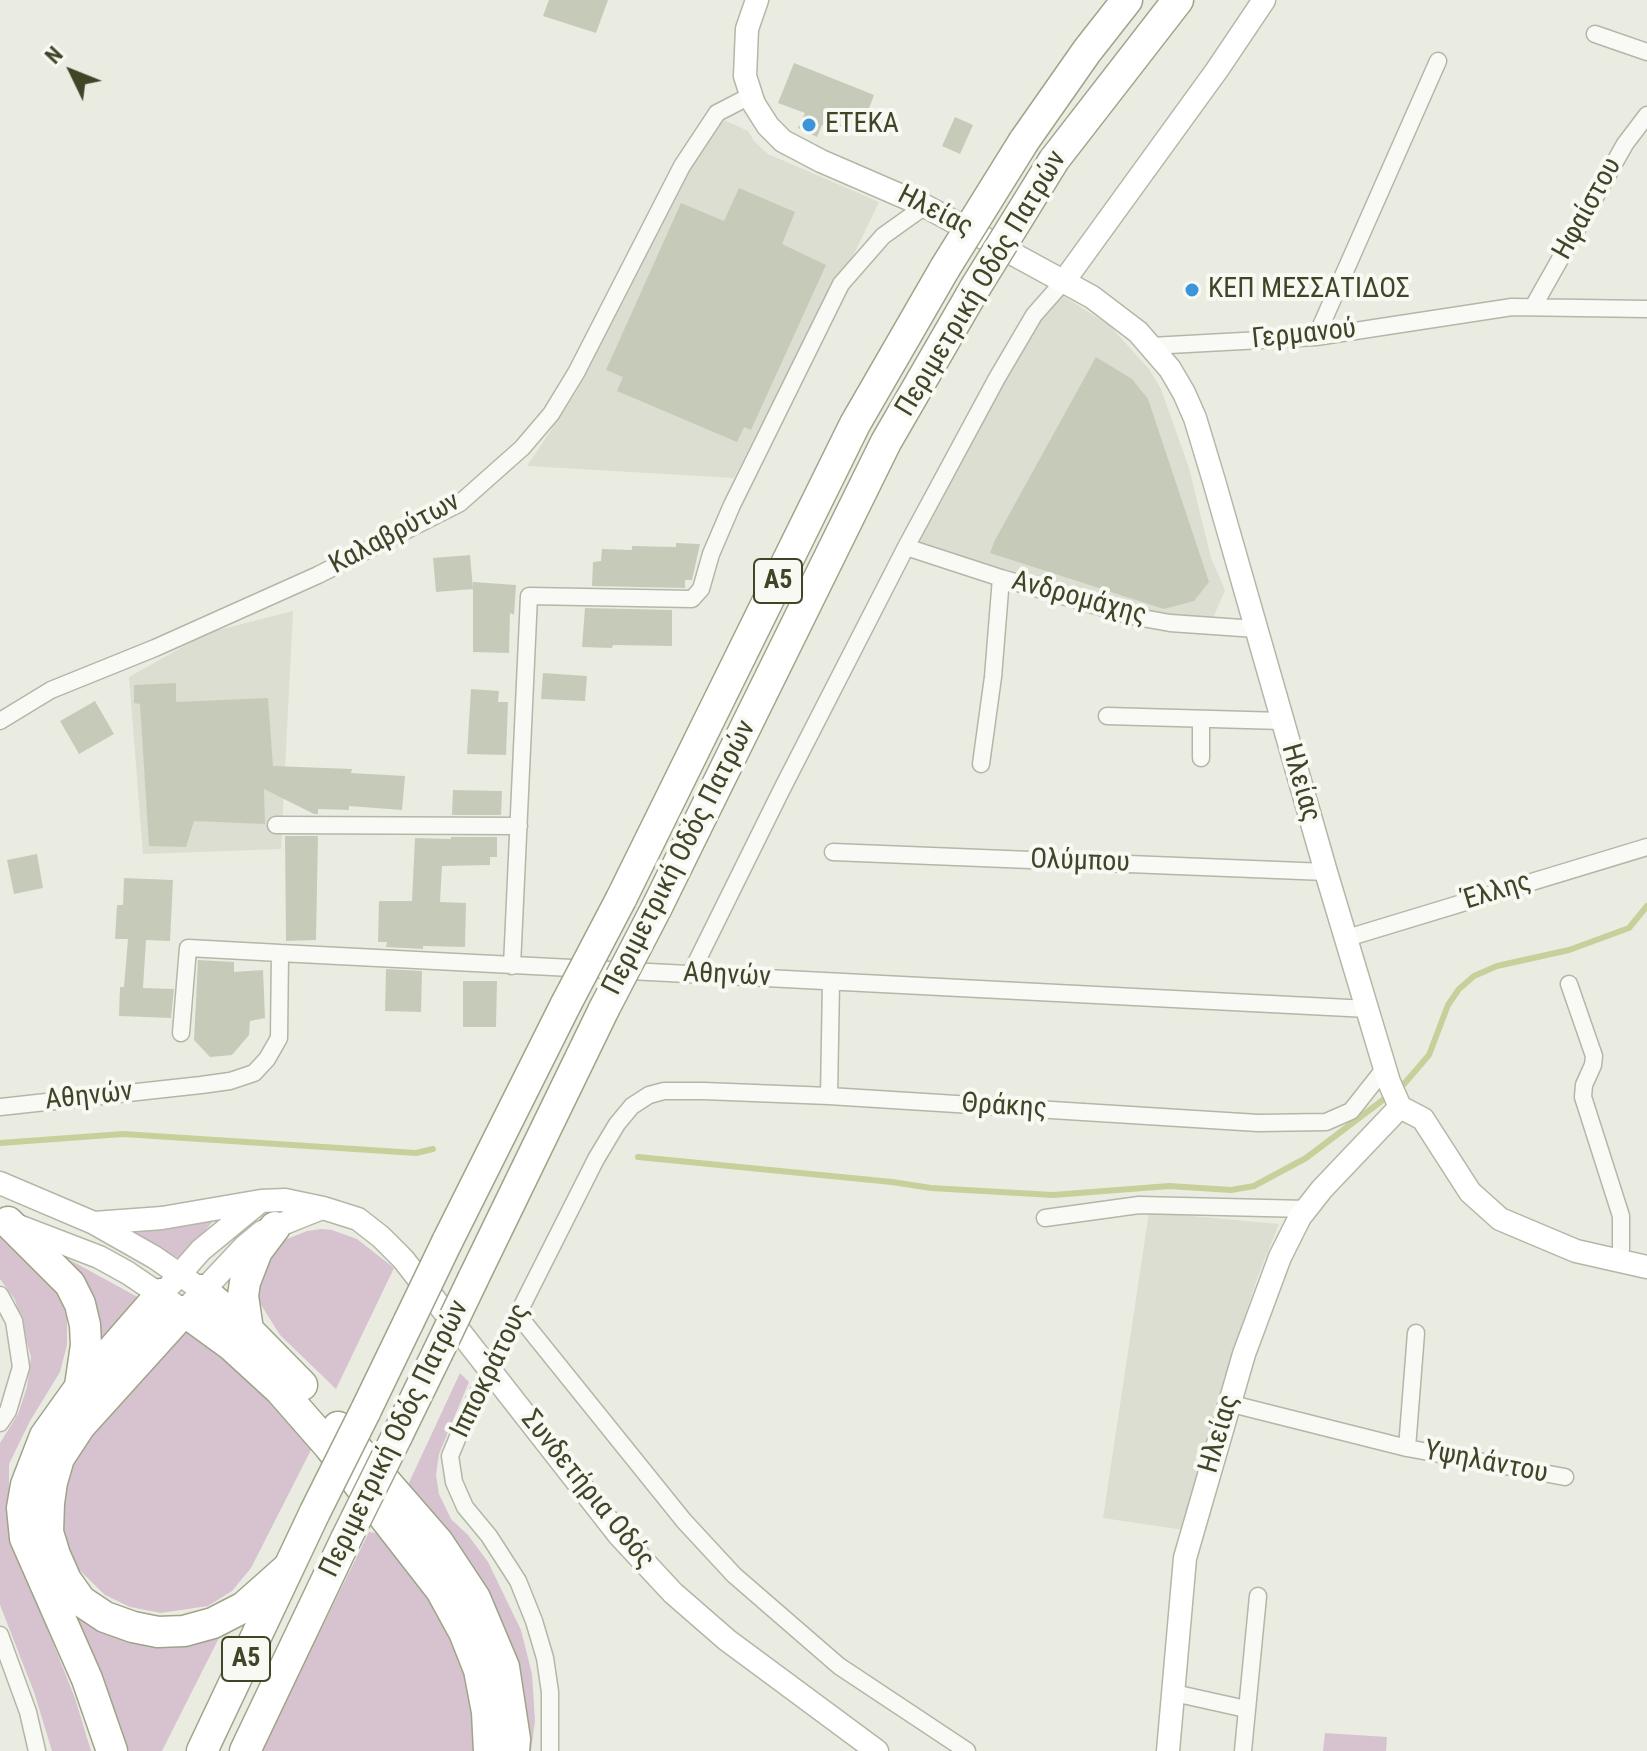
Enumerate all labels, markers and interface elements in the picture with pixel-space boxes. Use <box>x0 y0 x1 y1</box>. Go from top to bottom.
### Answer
north arrow <box>32 32 112 112</box>
text: N <box>40 42 68 69</box>
place label: ΕΤΕΚΑ <box>825 108 899 142</box>
marker: ΕΤΕΚΑ <box>800 116 818 134</box>
street label: Περιμετρική Οδός Πατρών <box>889 145 1075 423</box>
street label: Ηφαίστου <box>1546 152 1630 266</box>
street label: Ηλείας <box>892 179 978 245</box>
place label: ΚΕΠ ΜΕΣΣΑΤΙΔΟΣ <box>1208 273 1410 307</box>
marker: ΚΕΠ ΜΕΣΣΑΤΙΔΟΣ <box>1183 281 1201 299</box>
street label: Γερμανού <box>1250 313 1358 357</box>
street label: Καλαβρύτων <box>324 486 466 582</box>
road number: Α5 <box>754 559 802 603</box>
street label: Ανδρομάχης <box>1008 565 1150 633</box>
street label: Περιμετρική Οδός Πατρών <box>596 715 764 1001</box>
street label: Ηλείας <box>1273 740 1327 826</box>
street label: Ολύμπου <box>1030 843 1130 881</box>
street label: Έλλης <box>1459 866 1535 918</box>
street label: Αθηνών <box>682 957 772 995</box>
street label: Αθηνών <box>44 1076 134 1118</box>
street label: Θράκης <box>960 1087 1048 1127</box>
street label: Περιμετρική Οδός Πατρών <box>313 1295 477 1583</box>
street label: Ιπποκράτους <box>444 1298 538 1444</box>
street label: Ηλείας <box>1193 1391 1247 1477</box>
street label: Συνδετήρια Οδός <box>513 1404 661 1576</box>
street label: Υψηλάντου <box>1421 1435 1551 1491</box>
road number: Α5 <box>222 1637 270 1681</box>

